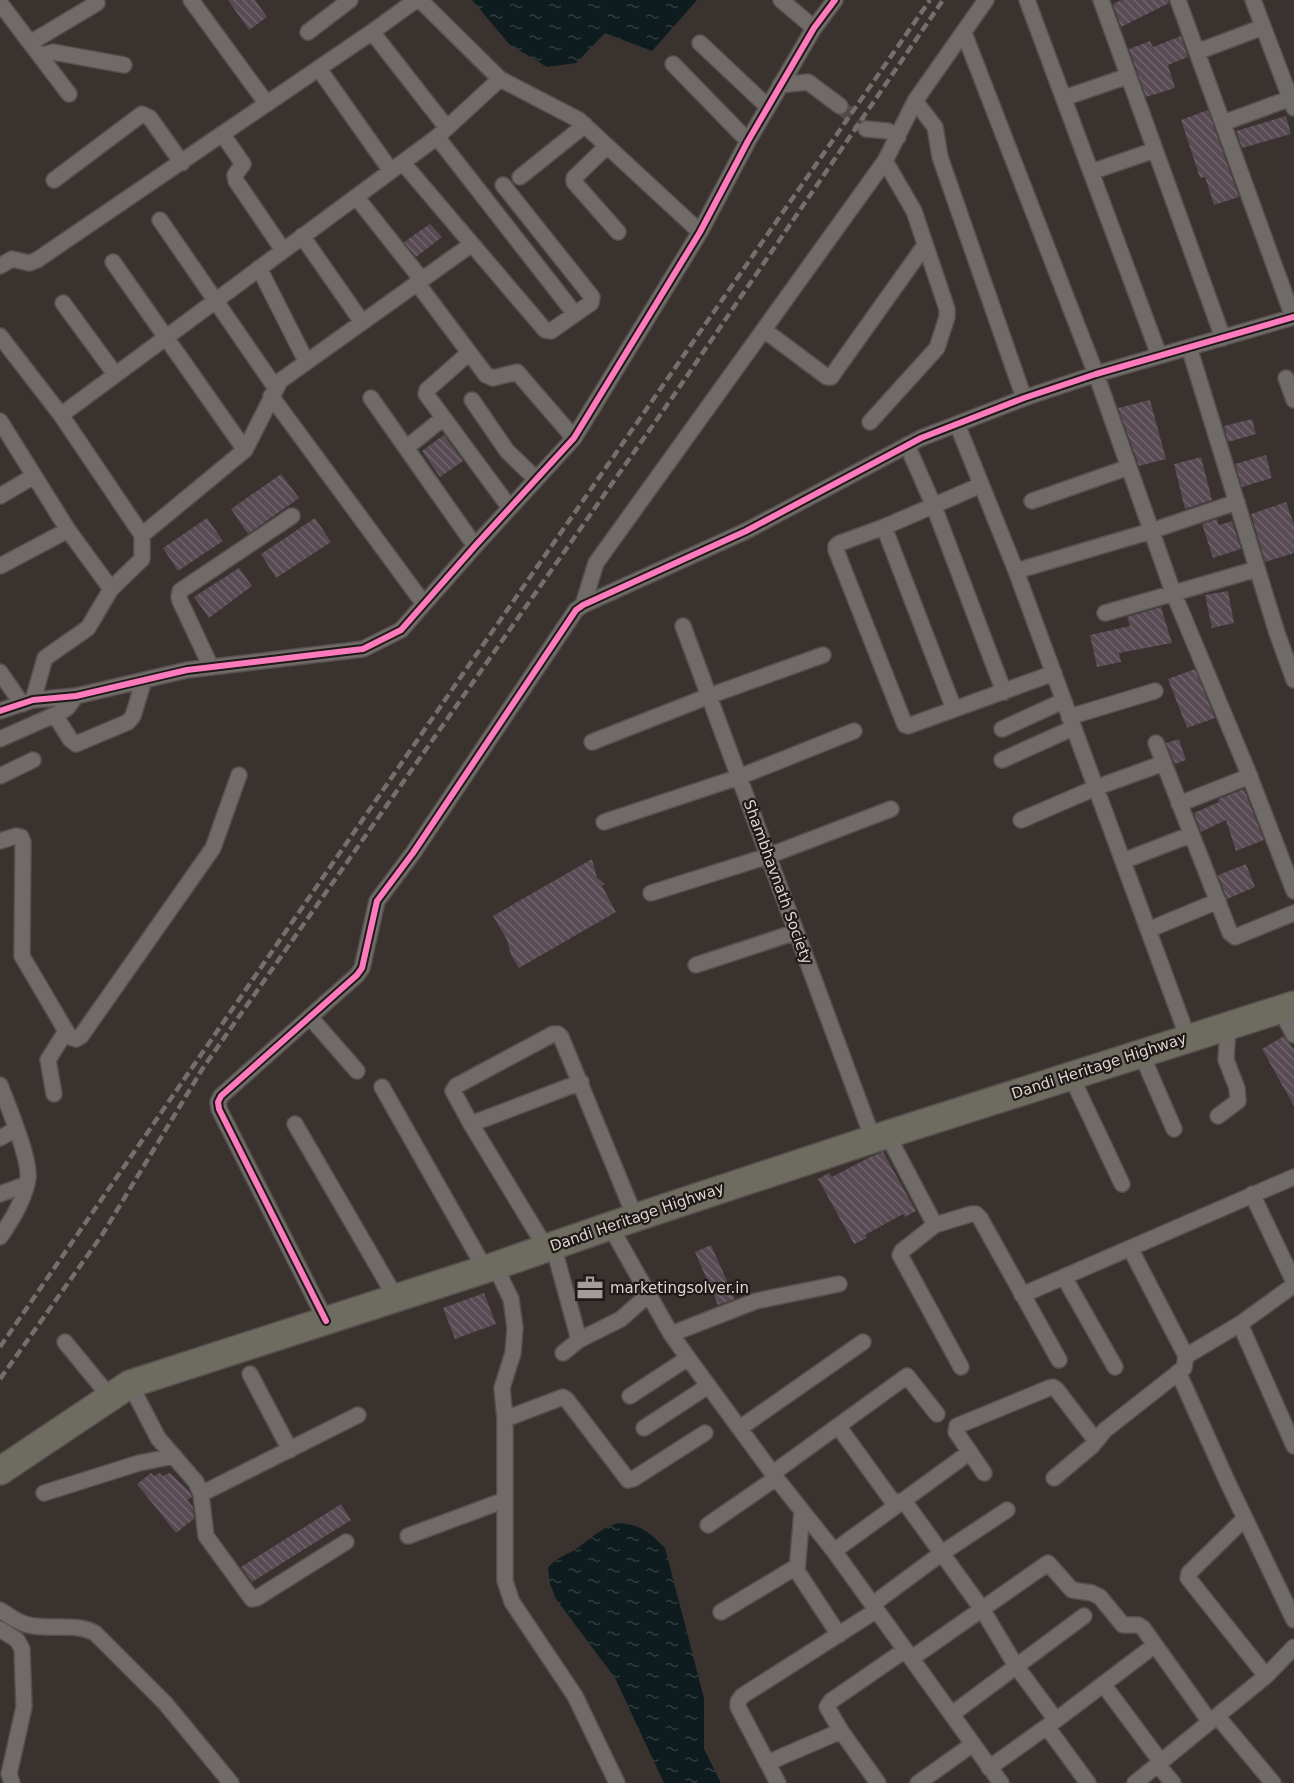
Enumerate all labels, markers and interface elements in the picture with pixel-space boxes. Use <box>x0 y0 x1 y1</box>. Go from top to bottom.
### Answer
street label: Shambhavnath Society <box>740 797 816 967</box>
street label: Dandi Heritage Highway <box>1009 1029 1189 1103</box>
street label: Dandi Heritage Highway <box>548 1179 727 1255</box>
office icon: marketingsolver.in <box>575 1273 605 1303</box>
place label: marketingsolver.in <box>610 1279 749 1297</box>

